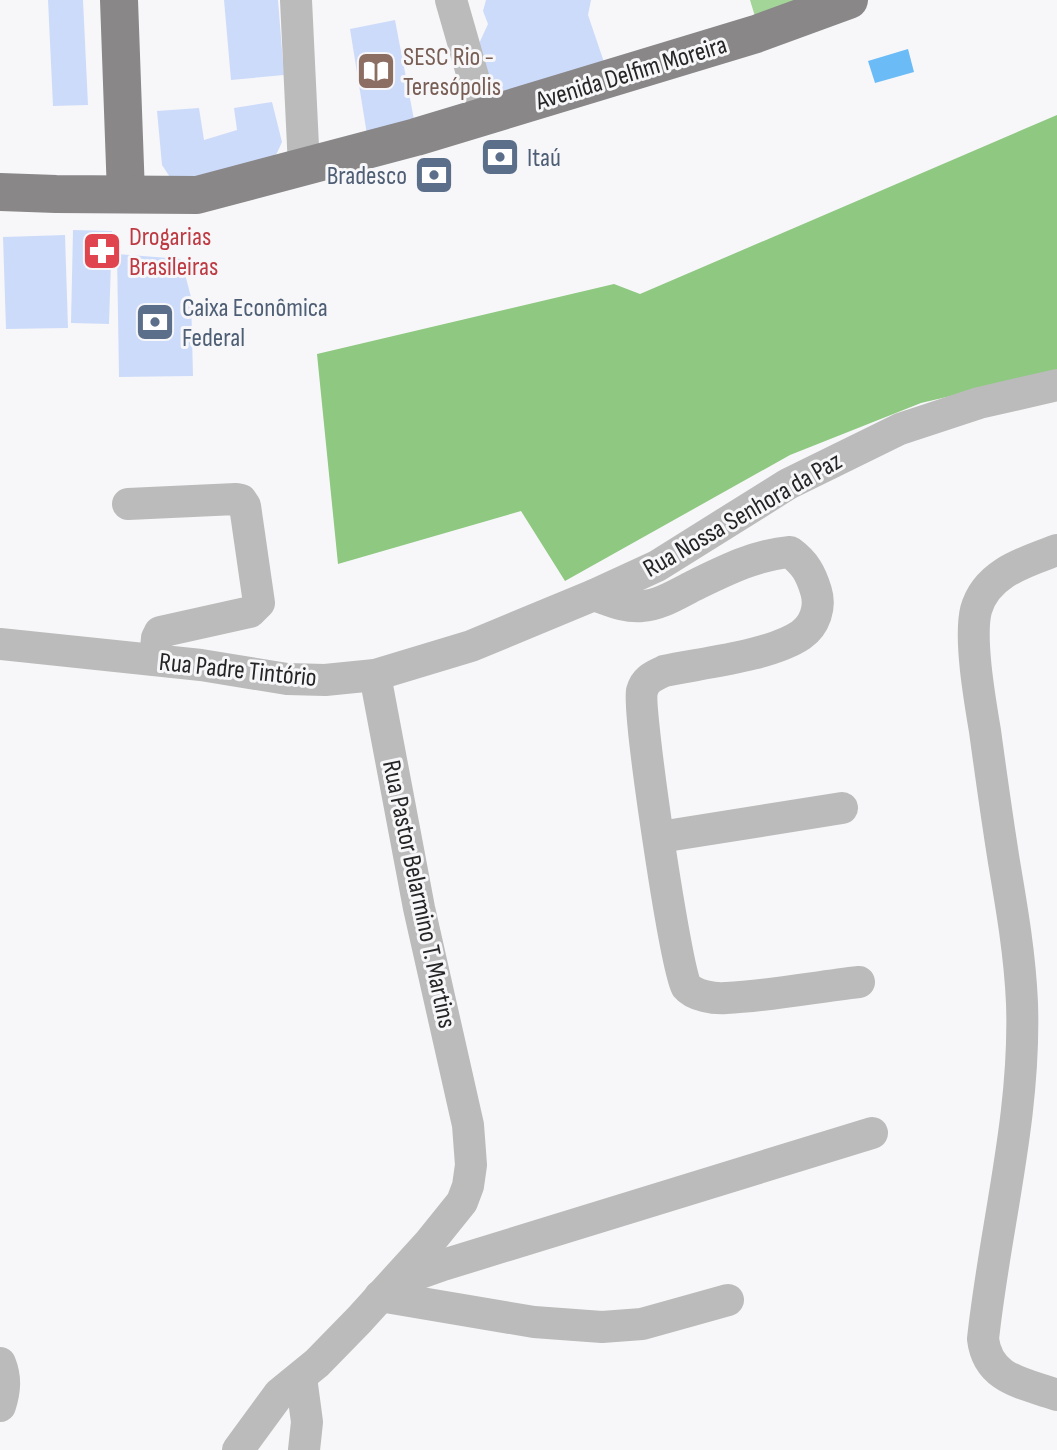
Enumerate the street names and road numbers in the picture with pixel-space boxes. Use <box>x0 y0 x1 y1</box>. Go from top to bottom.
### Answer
street label: Avenida Delfim Moreira <box>531 30 731 117</box>
street label: Rua Nossa Senhora da Paz <box>638 446 848 585</box>
street label: Rua Padre Tintório <box>157 647 318 694</box>
street label: Rua Pastor Belarmino T. Martins <box>375 758 462 1031</box>

